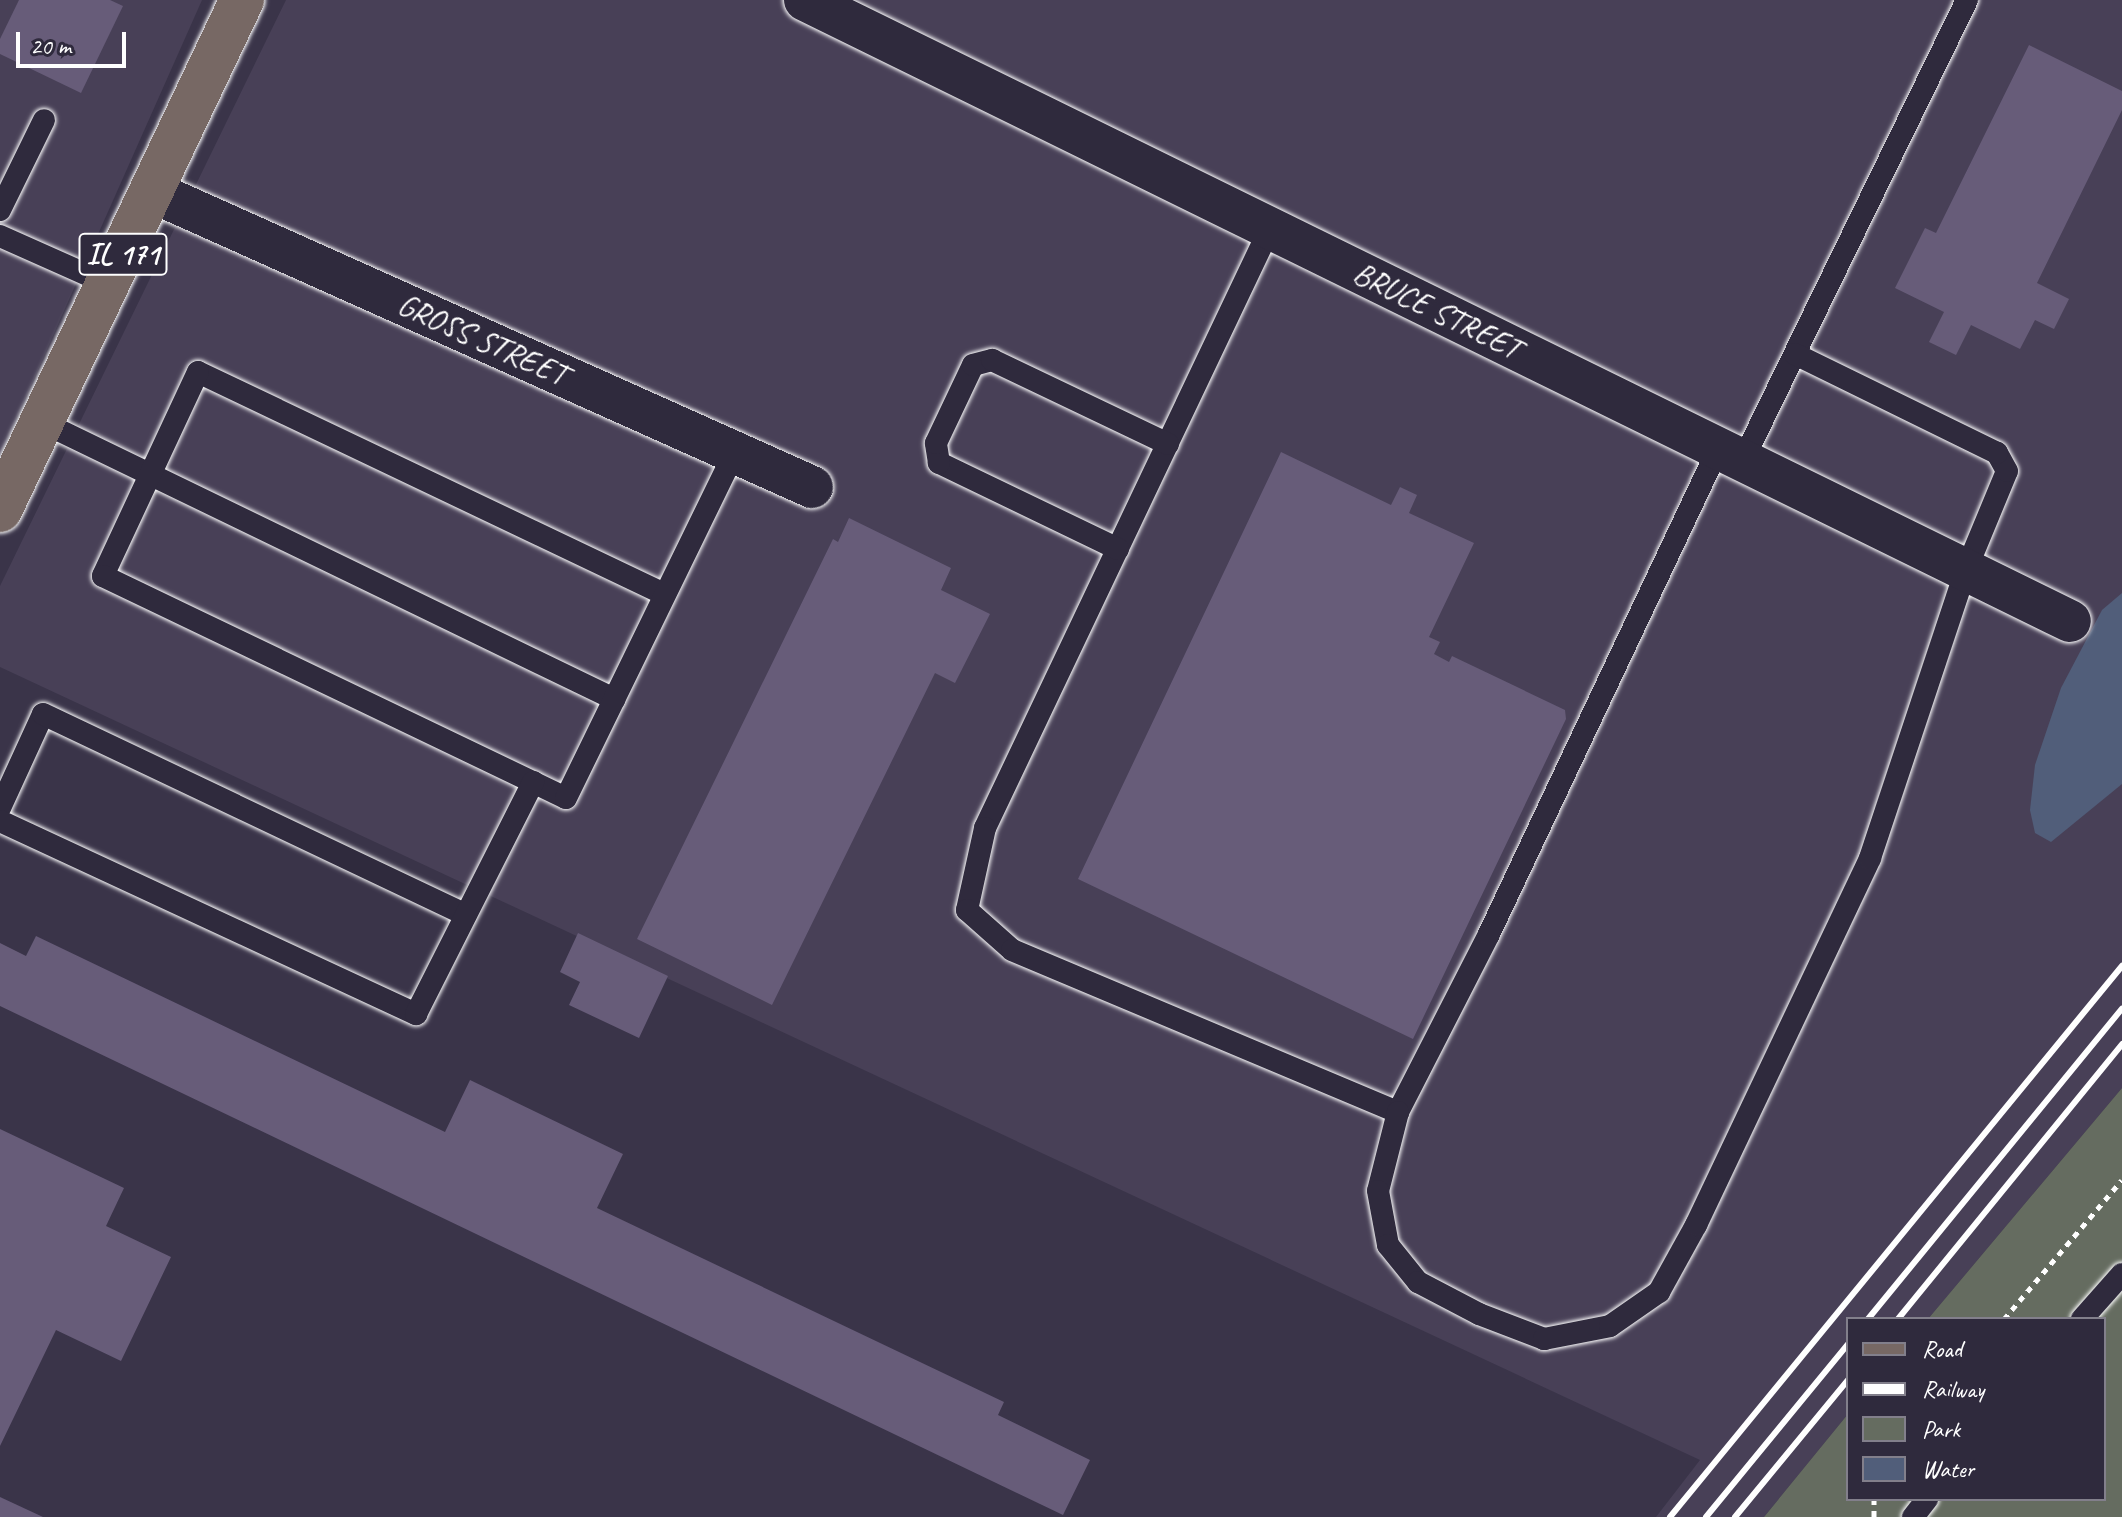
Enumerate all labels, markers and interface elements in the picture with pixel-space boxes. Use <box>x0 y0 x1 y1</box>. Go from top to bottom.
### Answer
scale bar <box>20 16 130 66</box>
text: 20 m <box>30 31 71 61</box>
road number: IL 171 <box>77 228 169 280</box>
street label: BRUCE STREET <box>1347 254 1527 368</box>
street label: GROSS STREET <box>392 286 572 394</box>
legend <box>1846 1317 2106 1501</box>
text: Road <box>1922 1334 1962 1364</box>
text: Railway <box>1922 1374 1984 1404</box>
text: Park <box>1922 1414 1960 1444</box>
text: Water <box>1922 1454 1974 1484</box>

